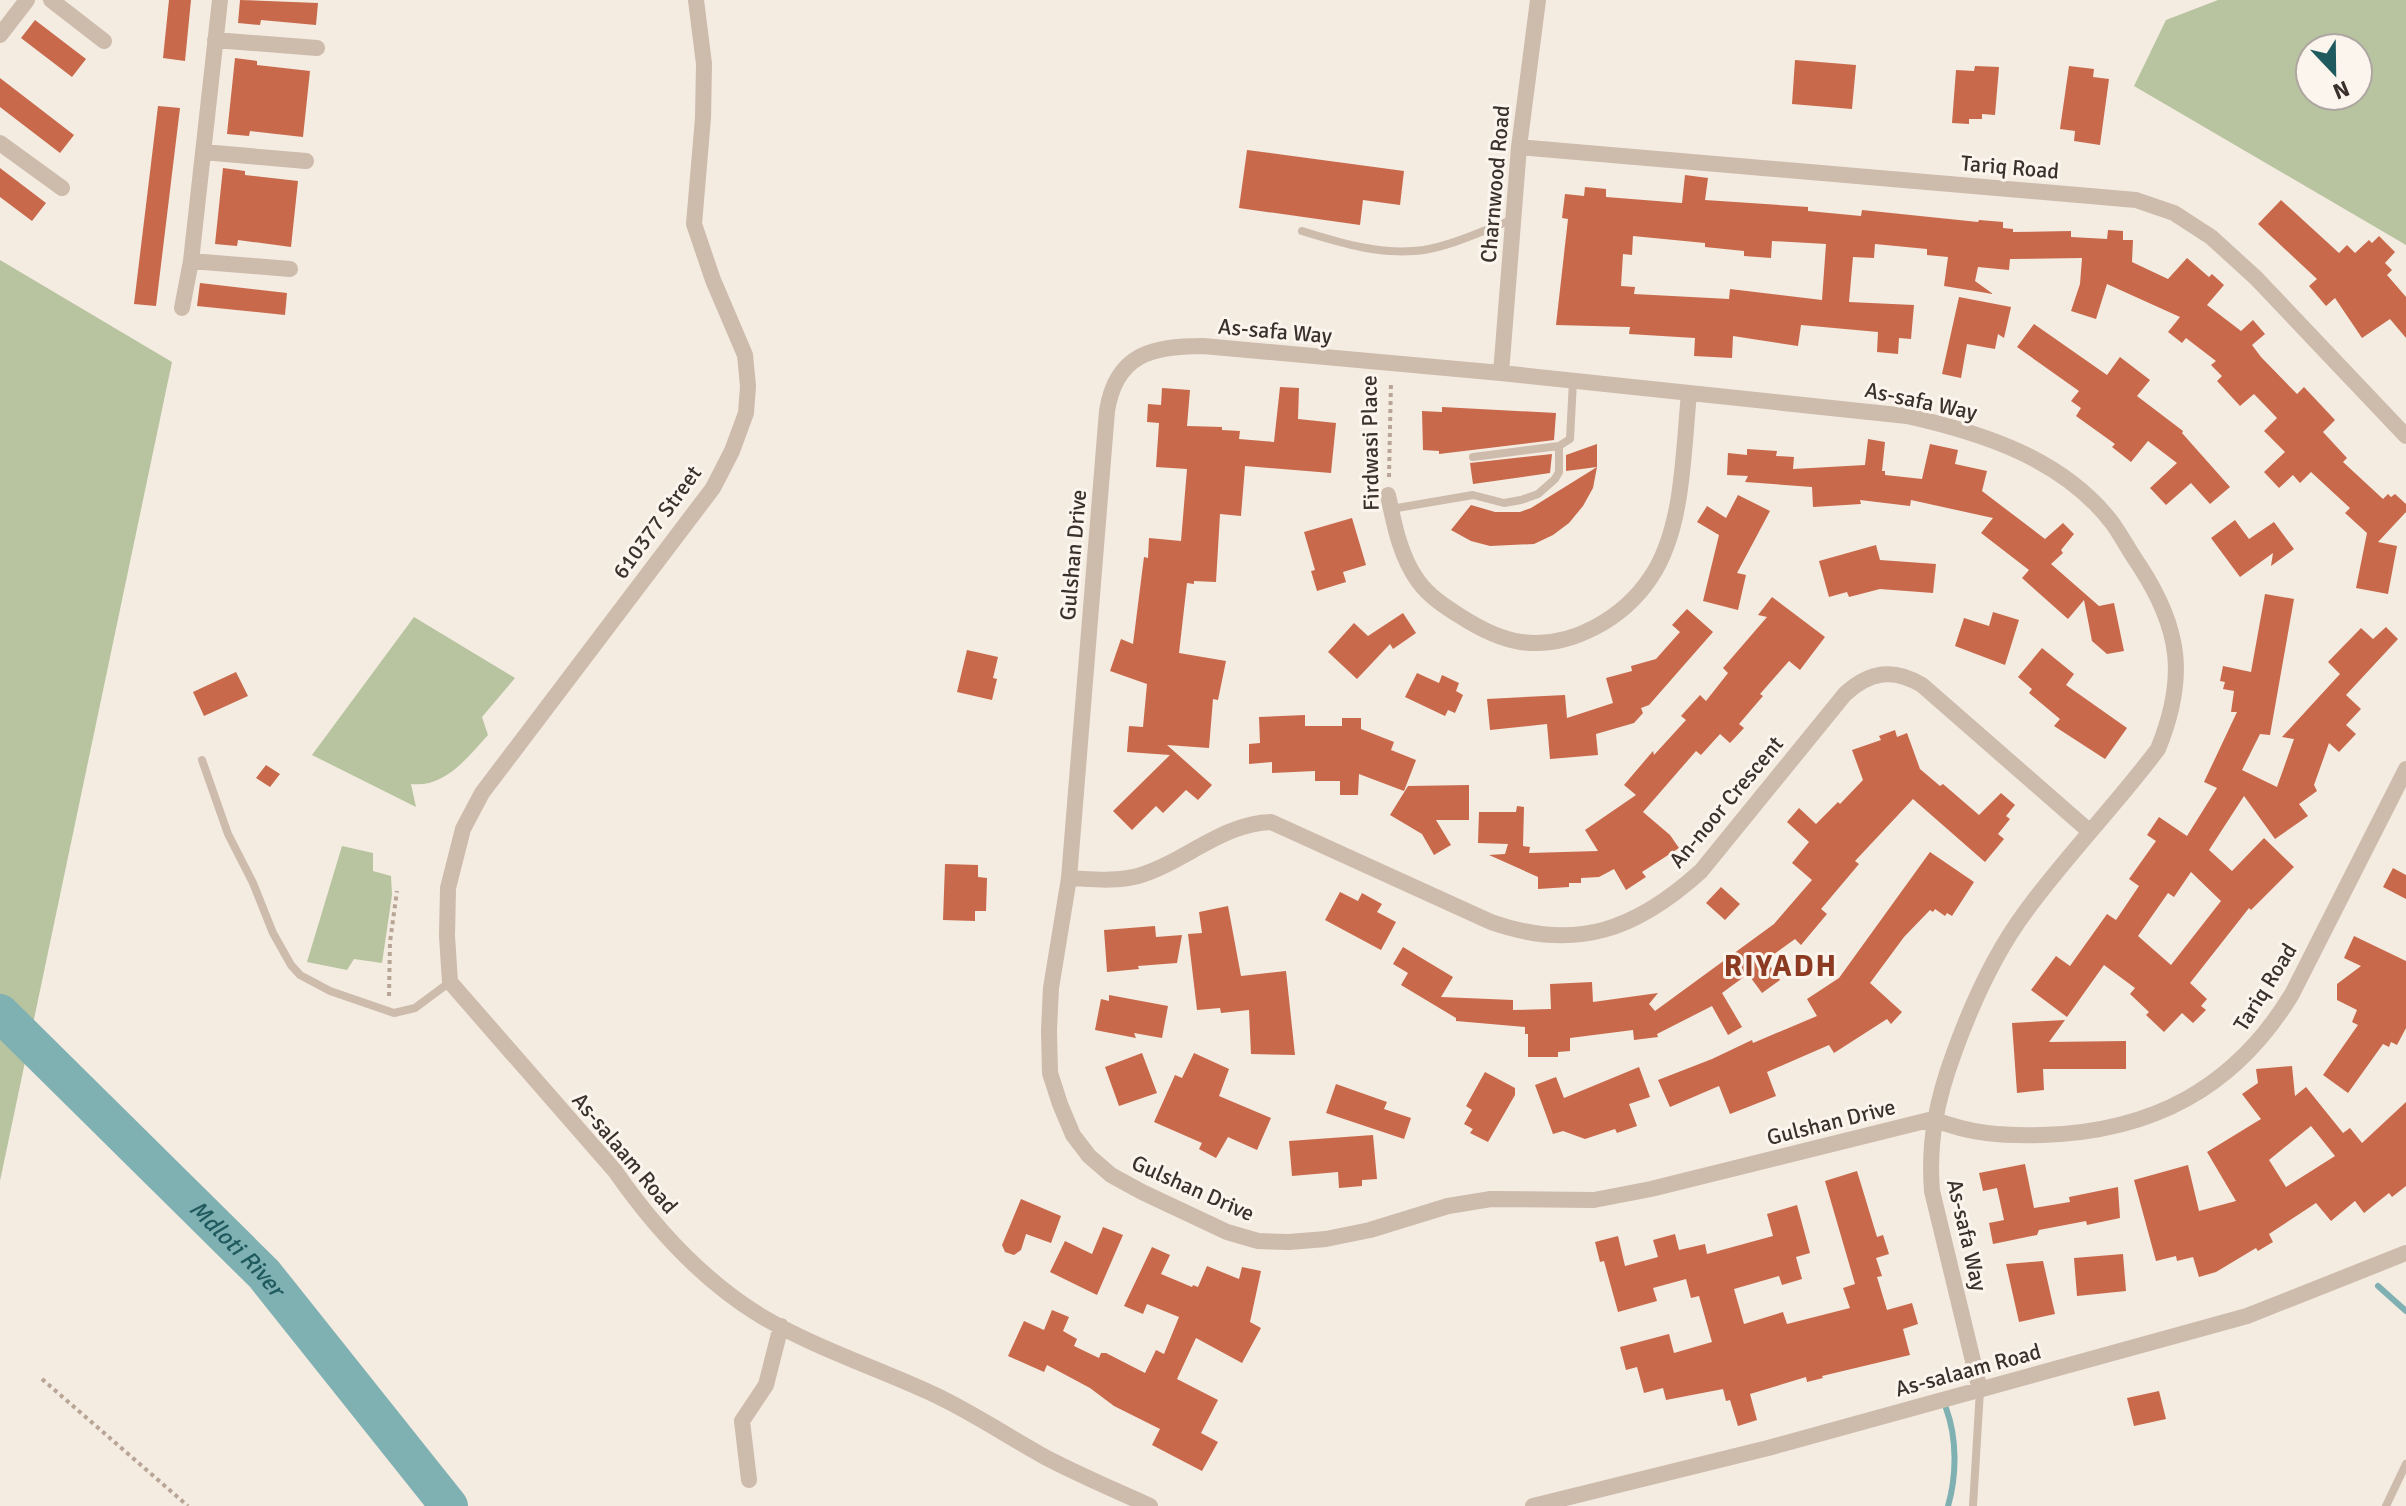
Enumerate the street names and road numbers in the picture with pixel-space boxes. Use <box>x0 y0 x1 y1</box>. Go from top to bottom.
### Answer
street label: Charnwood Road <box>1475 104 1515 264</box>
street label: Tariq Road <box>1960 149 2060 185</box>
street label: As-safa Way <box>1217 313 1334 349</box>
street label: Firdwasi Place <box>1355 375 1385 511</box>
street label: As-safa Way <box>1862 376 1980 426</box>
street label: 610377 Street <box>607 460 707 584</box>
street label: Gulshan Drive <box>1054 488 1092 622</box>
street label: An-noor Crescent <box>1663 730 1789 873</box>
street label: Tariq Road <box>2227 938 2303 1036</box>
street label: As-salaam Road <box>567 1087 683 1219</box>
street label: Gulshan Drive <box>1764 1093 1898 1151</box>
street label: Gulshan Drive <box>1127 1149 1259 1227</box>
street label: As-safa Way <box>1941 1176 1993 1294</box>
street label: As-salaam Road <box>1892 1338 2044 1402</box>

